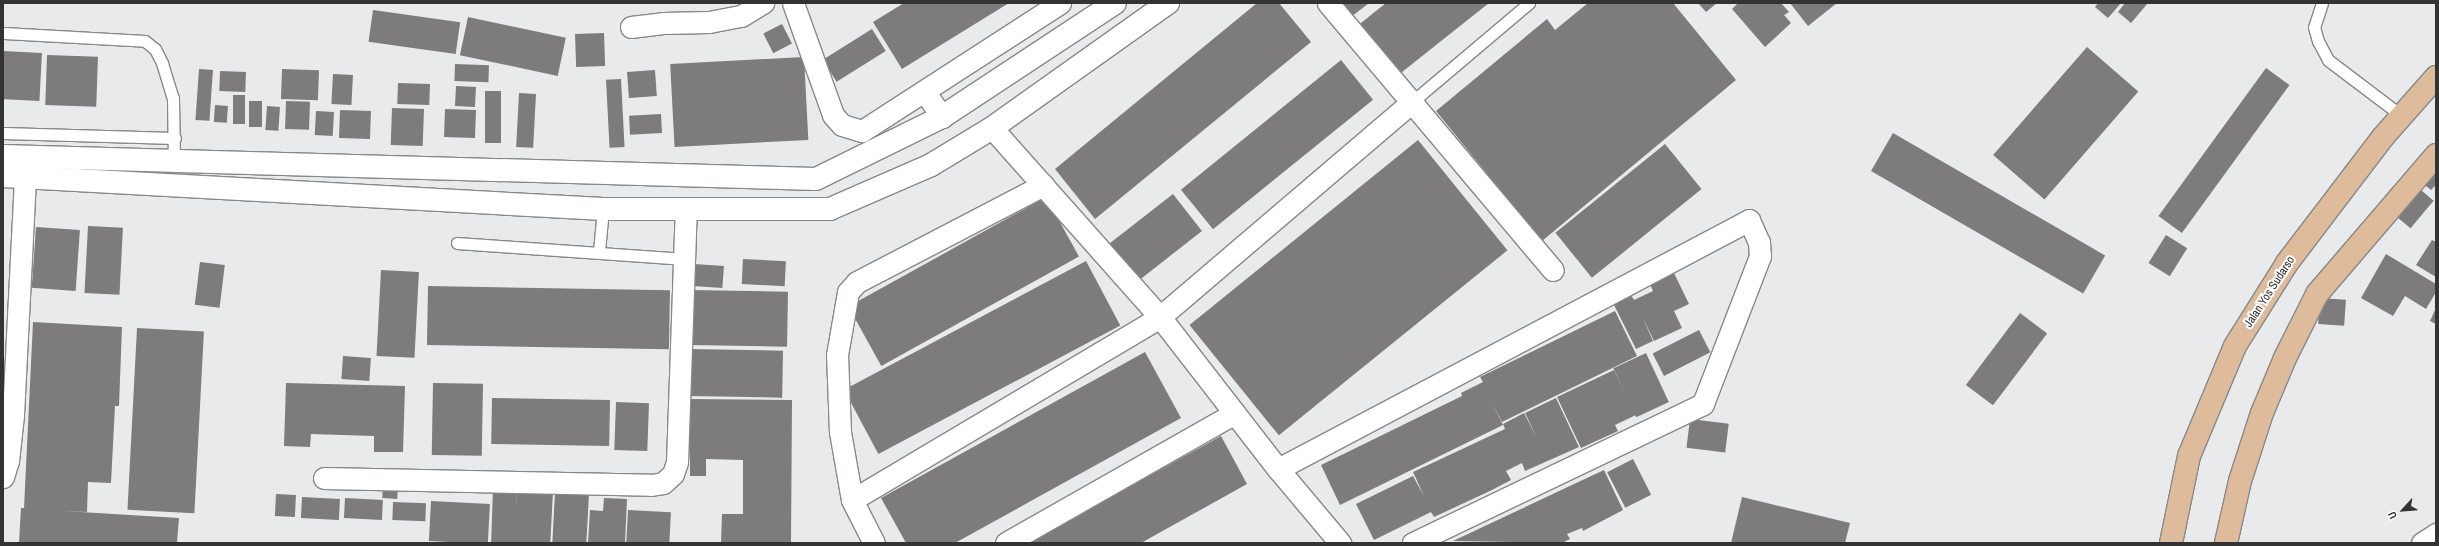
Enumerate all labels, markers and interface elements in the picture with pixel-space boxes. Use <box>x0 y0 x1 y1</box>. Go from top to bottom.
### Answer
street label: Jalan Yos Sudarso <box>2242 254 2298 330</box>
north arrow <box>2383 490 2423 530</box>
text: U <box>2384 509 2400 521</box>

